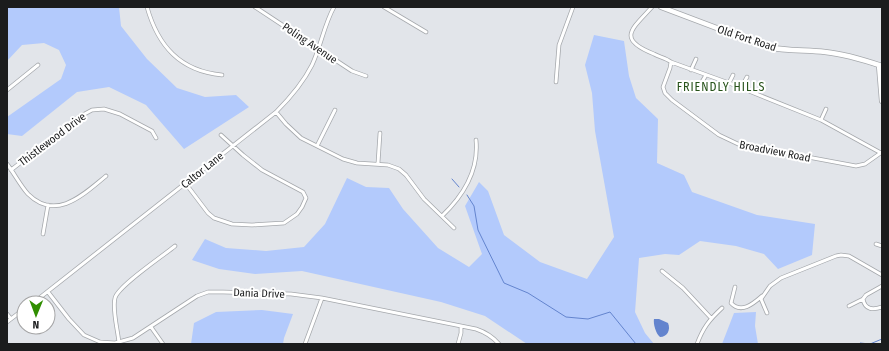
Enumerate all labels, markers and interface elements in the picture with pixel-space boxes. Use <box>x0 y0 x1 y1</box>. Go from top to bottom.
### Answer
street label: Poling Avenue <box>280 20 340 67</box>
street label: Old Fort Road <box>716 23 778 54</box>
district label: FRIENDLY HILLS <box>677 80 765 94</box>
street label: Thistlewood Drive <box>16 110 88 169</box>
street label: Broadview Road <box>738 138 812 165</box>
street label: Caltor Lane <box>179 149 226 191</box>
street label: Dania Drive <box>233 286 285 301</box>
north arrow <box>16 295 56 335</box>
text: N <box>32 318 39 331</box>

